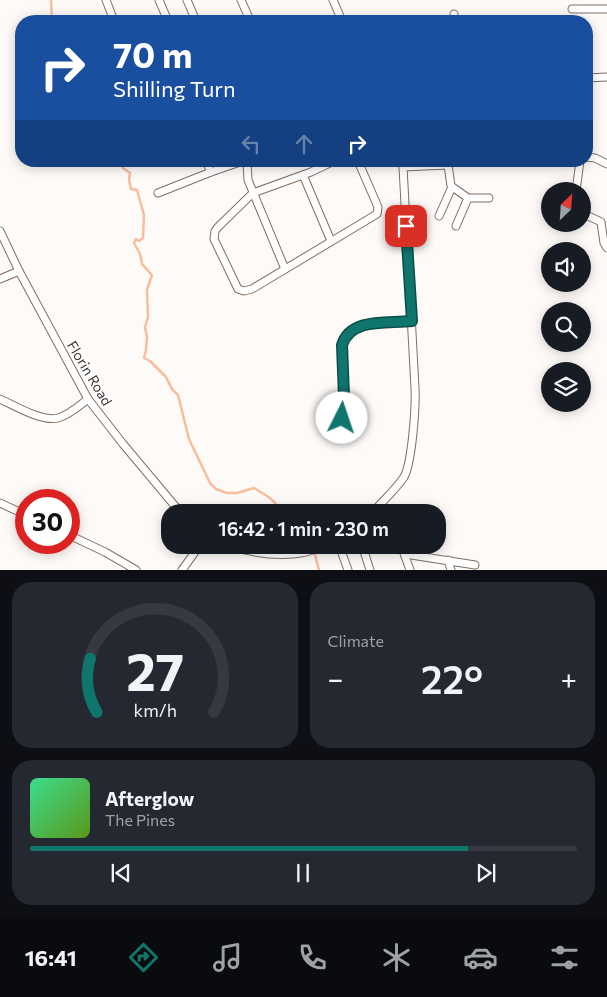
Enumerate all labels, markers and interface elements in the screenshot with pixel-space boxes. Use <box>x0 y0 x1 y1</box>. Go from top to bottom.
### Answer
text: 70 m <box>113 32 193 75</box>
icon: right <box>30 35 95 100</box>
text: Shilling Turn <box>113 75 236 102</box>
icon: left <box>237 130 265 158</box>
icon: ahead <box>290 130 318 158</box>
icon: right <box>343 130 371 158</box>
north arrow <box>541 182 591 232</box>
map controls <box>541 182 591 412</box>
pin <box>385 205 427 247</box>
icon: arrive <box>392 212 420 240</box>
button: sound <box>541 242 591 292</box>
button: search <box>541 302 591 352</box>
street label: Florin Road <box>64 338 116 408</box>
button: layers <box>541 362 591 412</box>
position arrow <box>315 391 367 443</box>
speed limit sign: 30 <box>15 489 80 554</box>
text: 16:42 · 1 min · 230 m <box>218 517 389 540</box>
text: Climate <box>328 631 384 650</box>
text: 27 <box>126 638 184 702</box>
text: 22° <box>421 655 483 702</box>
text: − <box>328 661 343 695</box>
text: + <box>561 661 577 695</box>
text: km/h <box>133 699 176 721</box>
text: Afterglow <box>105 787 194 810</box>
text: The Pines <box>105 810 175 829</box>
icon: previous <box>107 859 135 887</box>
icon: pause <box>289 859 317 887</box>
icon: next <box>472 859 500 887</box>
icon: directions <box>126 940 161 975</box>
icon: music <box>210 940 245 975</box>
icon: phone <box>295 940 330 975</box>
icon: climate <box>379 940 414 975</box>
icon: car <box>463 940 498 975</box>
icon: filters <box>547 940 582 975</box>
text: 16:41 <box>25 944 77 971</box>

